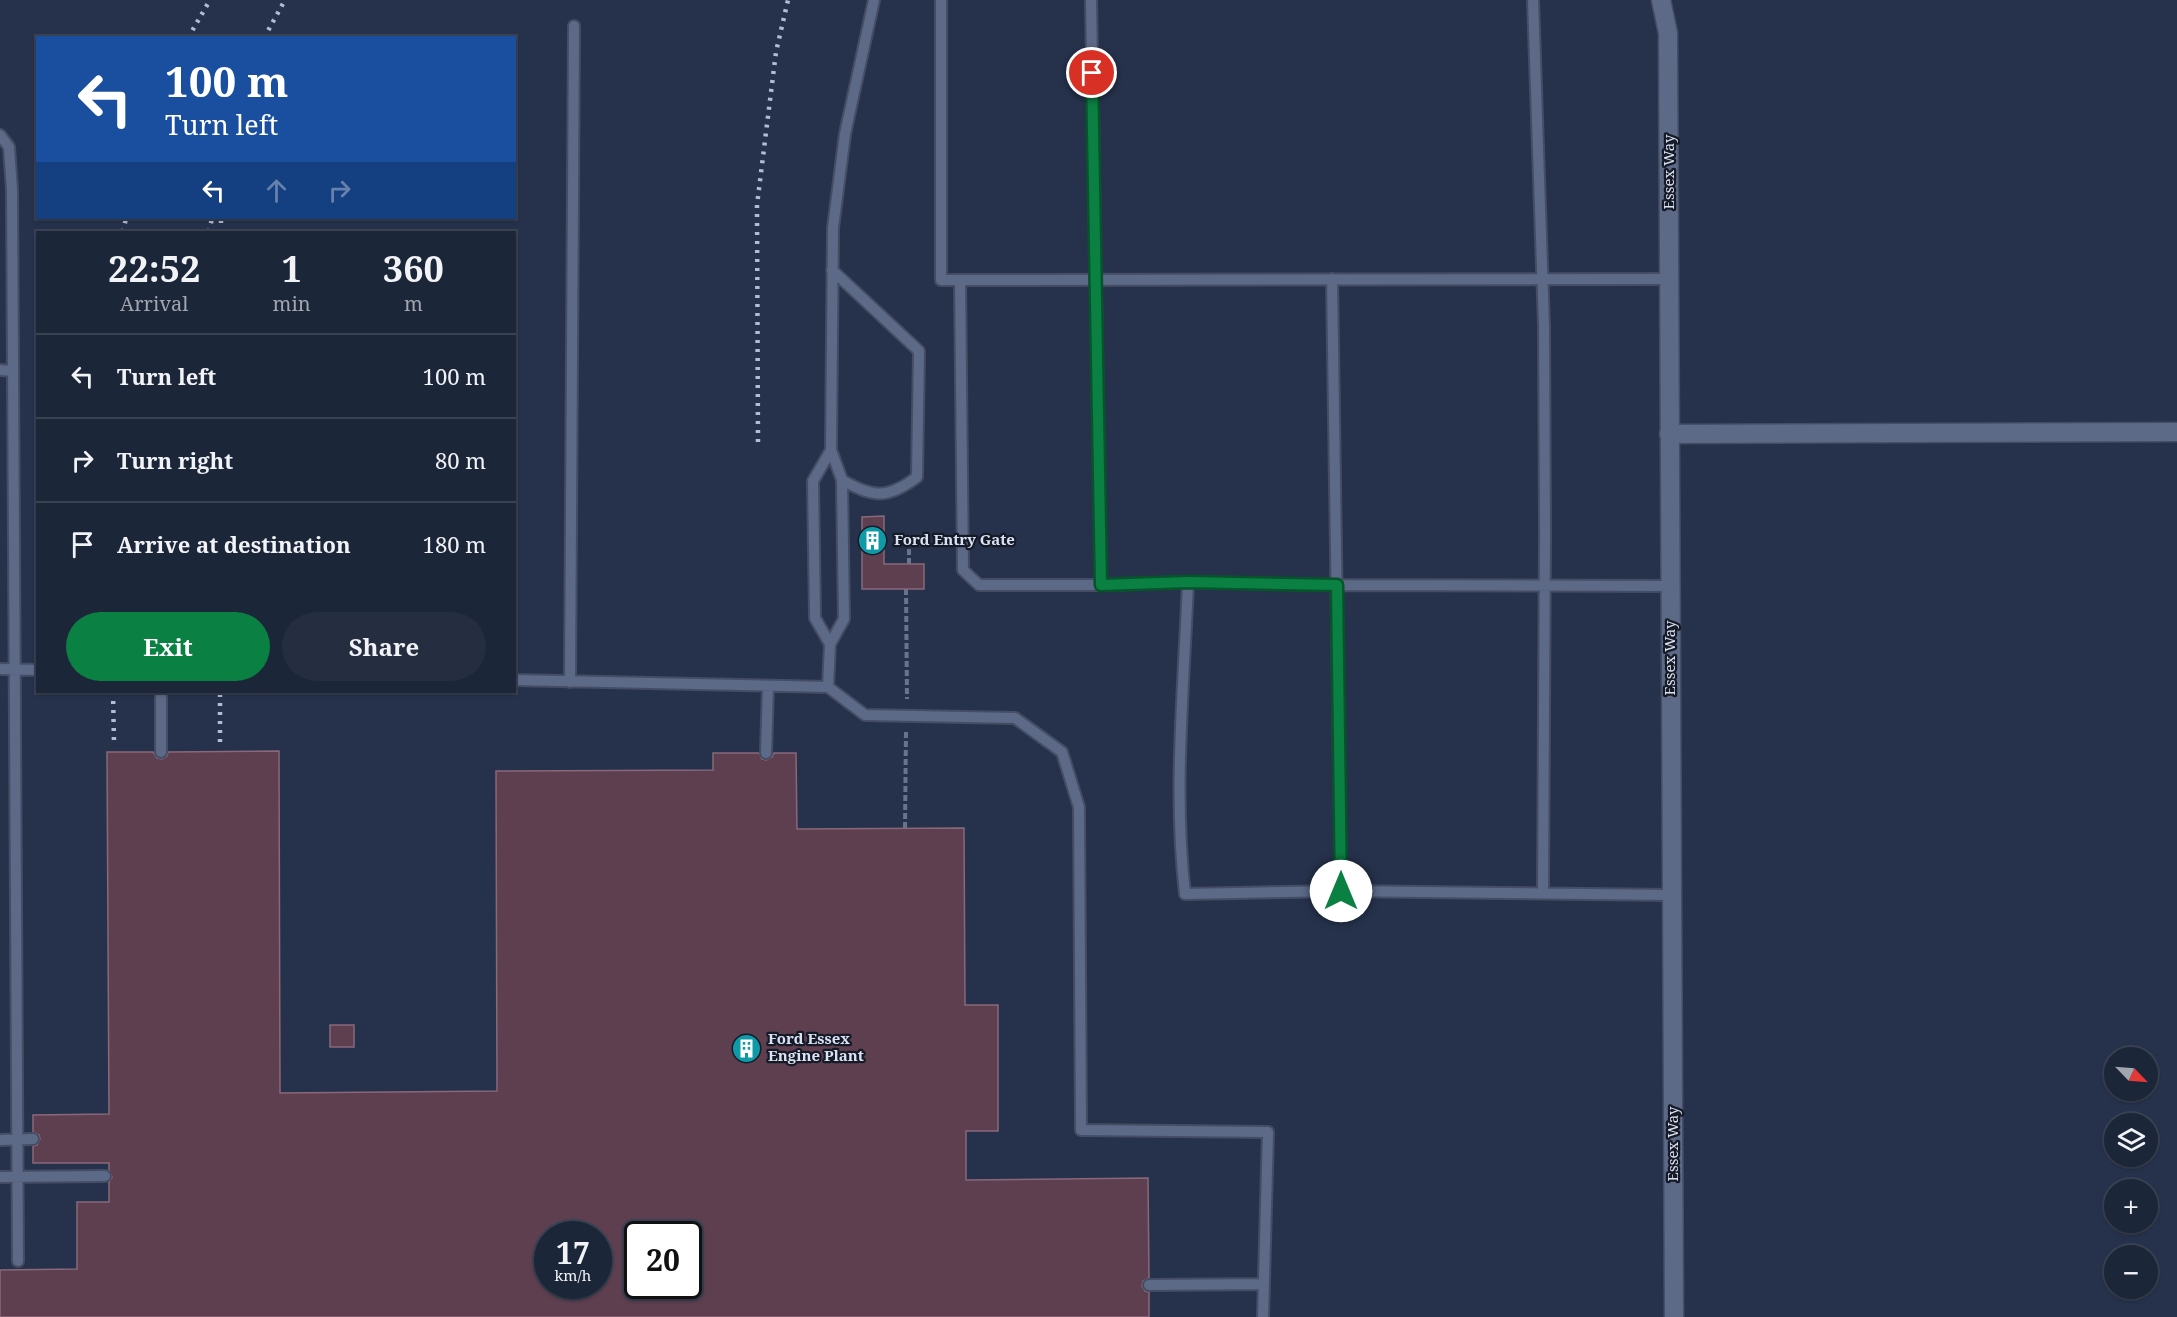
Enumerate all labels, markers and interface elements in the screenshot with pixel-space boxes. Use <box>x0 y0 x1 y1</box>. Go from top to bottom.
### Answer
pin <box>1066 47 1117 98</box>
text: 100 m <box>165 52 289 109</box>
icon: arrive <box>1075 56 1108 89</box>
icon: left <box>66 60 144 138</box>
text: Turn left <box>165 106 278 143</box>
street label: Essex Way <box>1658 134 1678 209</box>
icon: left <box>197 174 230 207</box>
icon: ahead <box>260 174 293 207</box>
icon: right <box>323 174 356 207</box>
text: 22:52 <box>108 244 200 293</box>
text: 1 <box>281 244 302 293</box>
text: 360 <box>383 244 444 293</box>
text: Arrival <box>120 290 188 317</box>
text: min <box>273 290 311 317</box>
text: m <box>404 290 423 317</box>
icon: left <box>66 360 99 393</box>
text: Turn left <box>117 361 216 391</box>
text: 100 m <box>423 361 486 391</box>
icon: right <box>66 444 99 477</box>
text: Turn right <box>117 445 233 475</box>
text: 80 m <box>435 445 486 475</box>
building icon: Ford Entry Gate <box>857 524 889 556</box>
icon: arrive <box>66 528 99 561</box>
text: Arrive at destination <box>117 529 351 559</box>
text: 180 m <box>423 529 486 559</box>
place label: Ford Entry Gate <box>894 529 1015 549</box>
button: Exit <box>66 612 270 681</box>
button: Share <box>282 612 486 681</box>
street label: Essex Way <box>1659 620 1679 695</box>
position arrow <box>1309 859 1373 923</box>
place label: Ford Essex Engine Plant <box>768 1028 864 1065</box>
building icon: Ford Essex Engine Plant <box>731 1032 763 1064</box>
north arrow <box>2104 1047 2158 1101</box>
map controls <box>2104 1047 2158 1299</box>
street label: Essex Way <box>1662 1106 1682 1181</box>
button: layers <box>2104 1113 2158 1167</box>
button: + <box>2104 1179 2158 1233</box>
speed limit sign: 20 <box>624 1221 702 1299</box>
text: 17 <box>556 1232 590 1273</box>
button: − <box>2104 1245 2158 1299</box>
text: km/h <box>555 1265 591 1285</box>

